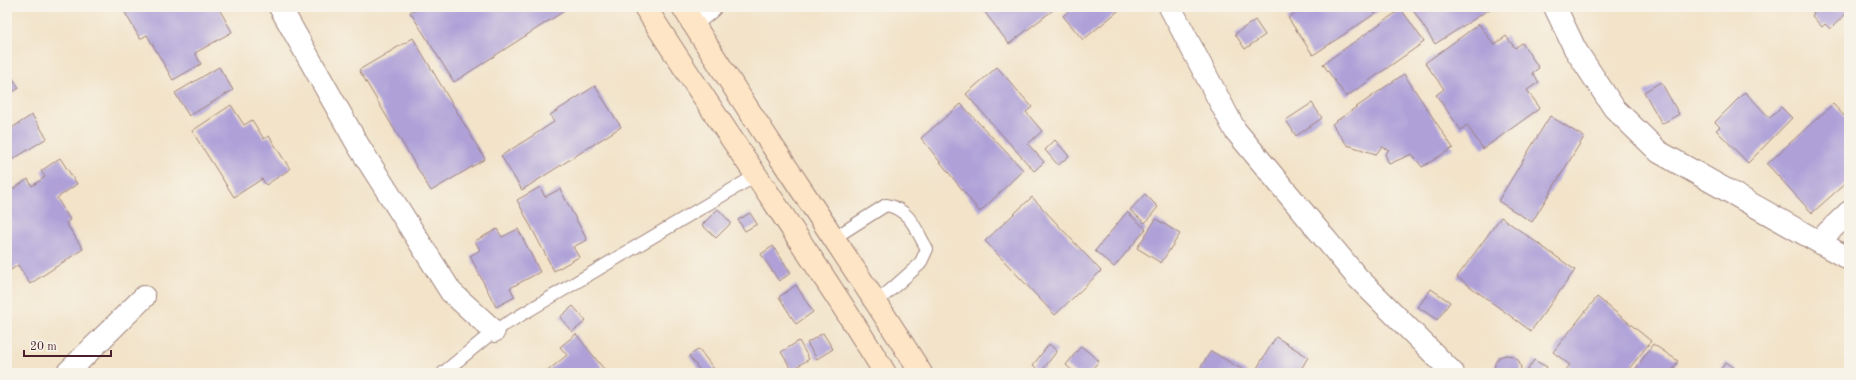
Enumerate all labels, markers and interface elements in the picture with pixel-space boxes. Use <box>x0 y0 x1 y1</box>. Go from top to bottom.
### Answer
scale bar <box>24 332 111 358</box>
text: 20 m <box>30 341 57 353</box>

